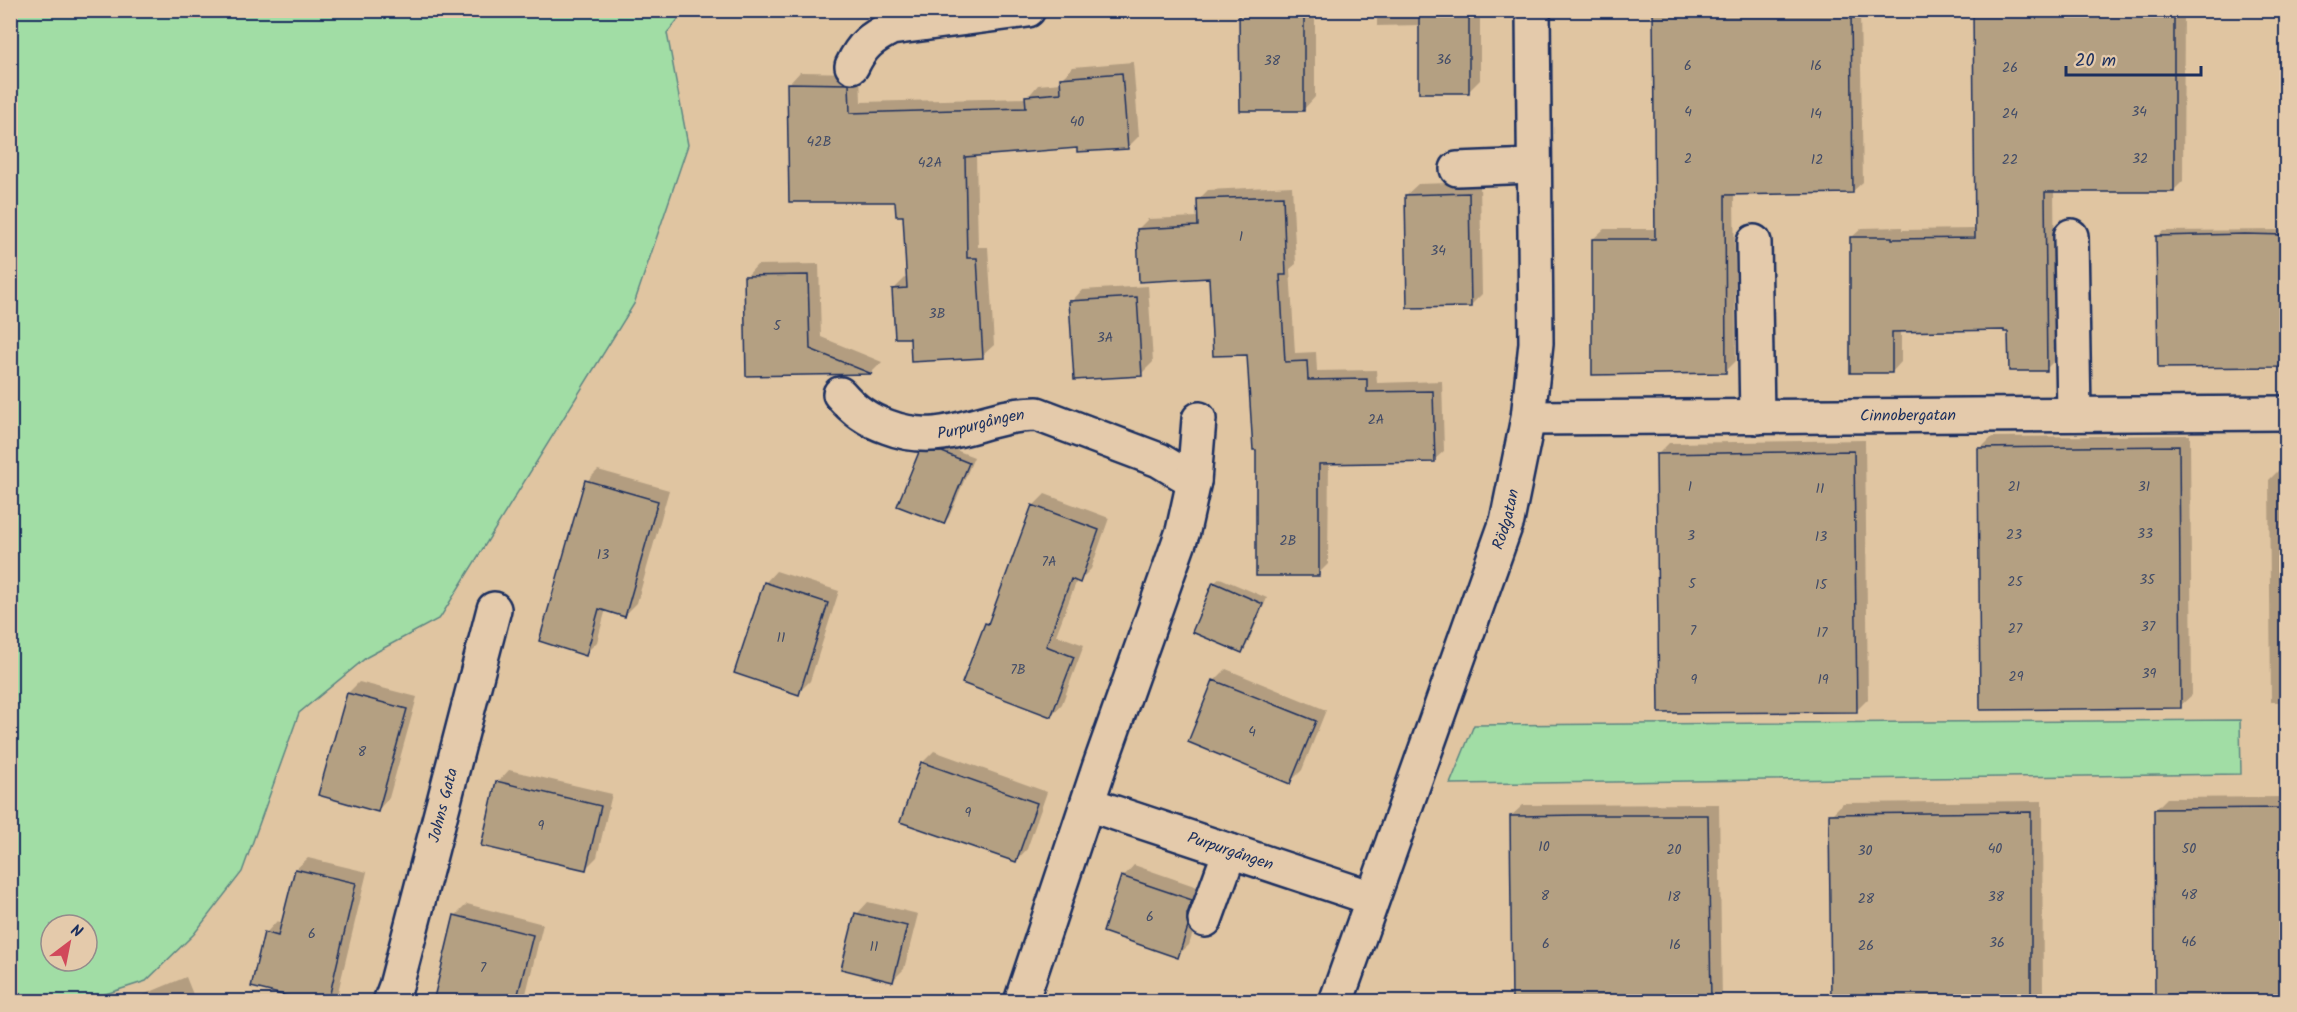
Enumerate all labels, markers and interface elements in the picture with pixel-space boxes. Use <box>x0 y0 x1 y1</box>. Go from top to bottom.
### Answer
scale bar <box>2066 39 2201 77</box>
text: 20 m <box>2075 47 2116 76</box>
house number: 36 <box>1436 49 1452 71</box>
house number: 38 <box>1264 50 1281 72</box>
house number: 6 <box>1684 55 1692 77</box>
house number: 16 <box>1810 55 1822 77</box>
house number: 26 <box>2002 57 2018 79</box>
house number: 4 <box>1684 101 1692 123</box>
house number: 34 <box>2131 101 2147 123</box>
house number: 14 <box>1810 103 1822 125</box>
house number: 24 <box>2002 103 2018 125</box>
house number: 40 <box>1070 111 1084 133</box>
house number: 42B <box>807 131 831 153</box>
house number: 2 <box>1684 148 1692 170</box>
house number: 32 <box>2132 148 2148 170</box>
house number: 12 <box>1811 149 1823 171</box>
house number: 22 <box>2002 149 2018 171</box>
house number: 42A <box>918 152 942 174</box>
house number: 1 <box>1239 226 1243 248</box>
house number: 34 <box>1430 240 1446 262</box>
house number: 3B <box>929 303 946 325</box>
house number: 5 <box>773 315 782 337</box>
house number: 3A <box>1097 327 1113 349</box>
street label: Purpurgången <box>936 402 1026 446</box>
street label: Cinnobergatan <box>1860 403 1956 428</box>
house number: 2A <box>1368 409 1384 431</box>
house number: 1 <box>1688 476 1692 498</box>
house number: 21 <box>2008 476 2020 498</box>
house number: 31 <box>2138 476 2150 498</box>
house number: 11 <box>1816 478 1824 500</box>
street label: Rödgatan <box>1485 487 1526 553</box>
house number: 33 <box>2137 523 2153 545</box>
house number: 23 <box>2006 524 2022 546</box>
house number: 3 <box>1687 525 1695 547</box>
house number: 13 <box>1815 526 1827 548</box>
house number: 2B <box>1279 530 1297 552</box>
house number: 13 <box>597 544 609 566</box>
house number: 7A <box>1042 551 1056 573</box>
house number: 35 <box>2139 569 2156 591</box>
house number: 25 <box>2007 571 2024 593</box>
house number: 5 <box>1688 573 1697 595</box>
house number: 15 <box>1815 574 1828 596</box>
house number: 37 <box>2141 616 2156 638</box>
house number: 27 <box>2008 618 2023 640</box>
house number: 7 <box>1690 620 1697 642</box>
house number: 17 <box>1817 622 1828 644</box>
house number: 11 <box>777 627 785 649</box>
house number: 7B <box>1010 659 1026 681</box>
house number: 39 <box>2142 663 2157 685</box>
house number: 29 <box>2009 666 2024 688</box>
house number: 9 <box>1691 669 1698 691</box>
house number: 19 <box>1817 669 1829 691</box>
house number: 4 <box>1248 721 1256 743</box>
house number: 8 <box>358 741 367 763</box>
street label: Johns Gata <box>421 765 465 845</box>
house number: 9 <box>965 802 972 824</box>
house number: 9 <box>538 815 545 837</box>
street label: Purpurgången <box>1184 825 1277 877</box>
house number: 10 <box>1538 836 1550 858</box>
house number: 40 <box>1988 838 2002 860</box>
house number: 50 <box>2182 838 2196 860</box>
house number: 20 <box>1666 839 1682 861</box>
house number: 30 <box>1858 840 1873 862</box>
house number: 48 <box>2181 884 2198 906</box>
house number: 8 <box>1541 885 1550 907</box>
house number: 18 <box>1668 886 1681 908</box>
house number: 38 <box>1988 886 2005 908</box>
house number: 28 <box>1858 888 1875 910</box>
house number: 6 <box>1146 906 1154 928</box>
north arrow <box>39 913 99 973</box>
text: N <box>65 918 87 945</box>
house number: 6 <box>308 923 316 945</box>
house number: 46 <box>2181 931 2197 953</box>
house number: 36 <box>1989 932 2005 954</box>
house number: 6 <box>1542 933 1550 955</box>
house number: 16 <box>1669 934 1681 956</box>
house number: 26 <box>1858 935 1874 957</box>
house number: 11 <box>870 936 878 958</box>
house number: 7 <box>480 957 487 979</box>

